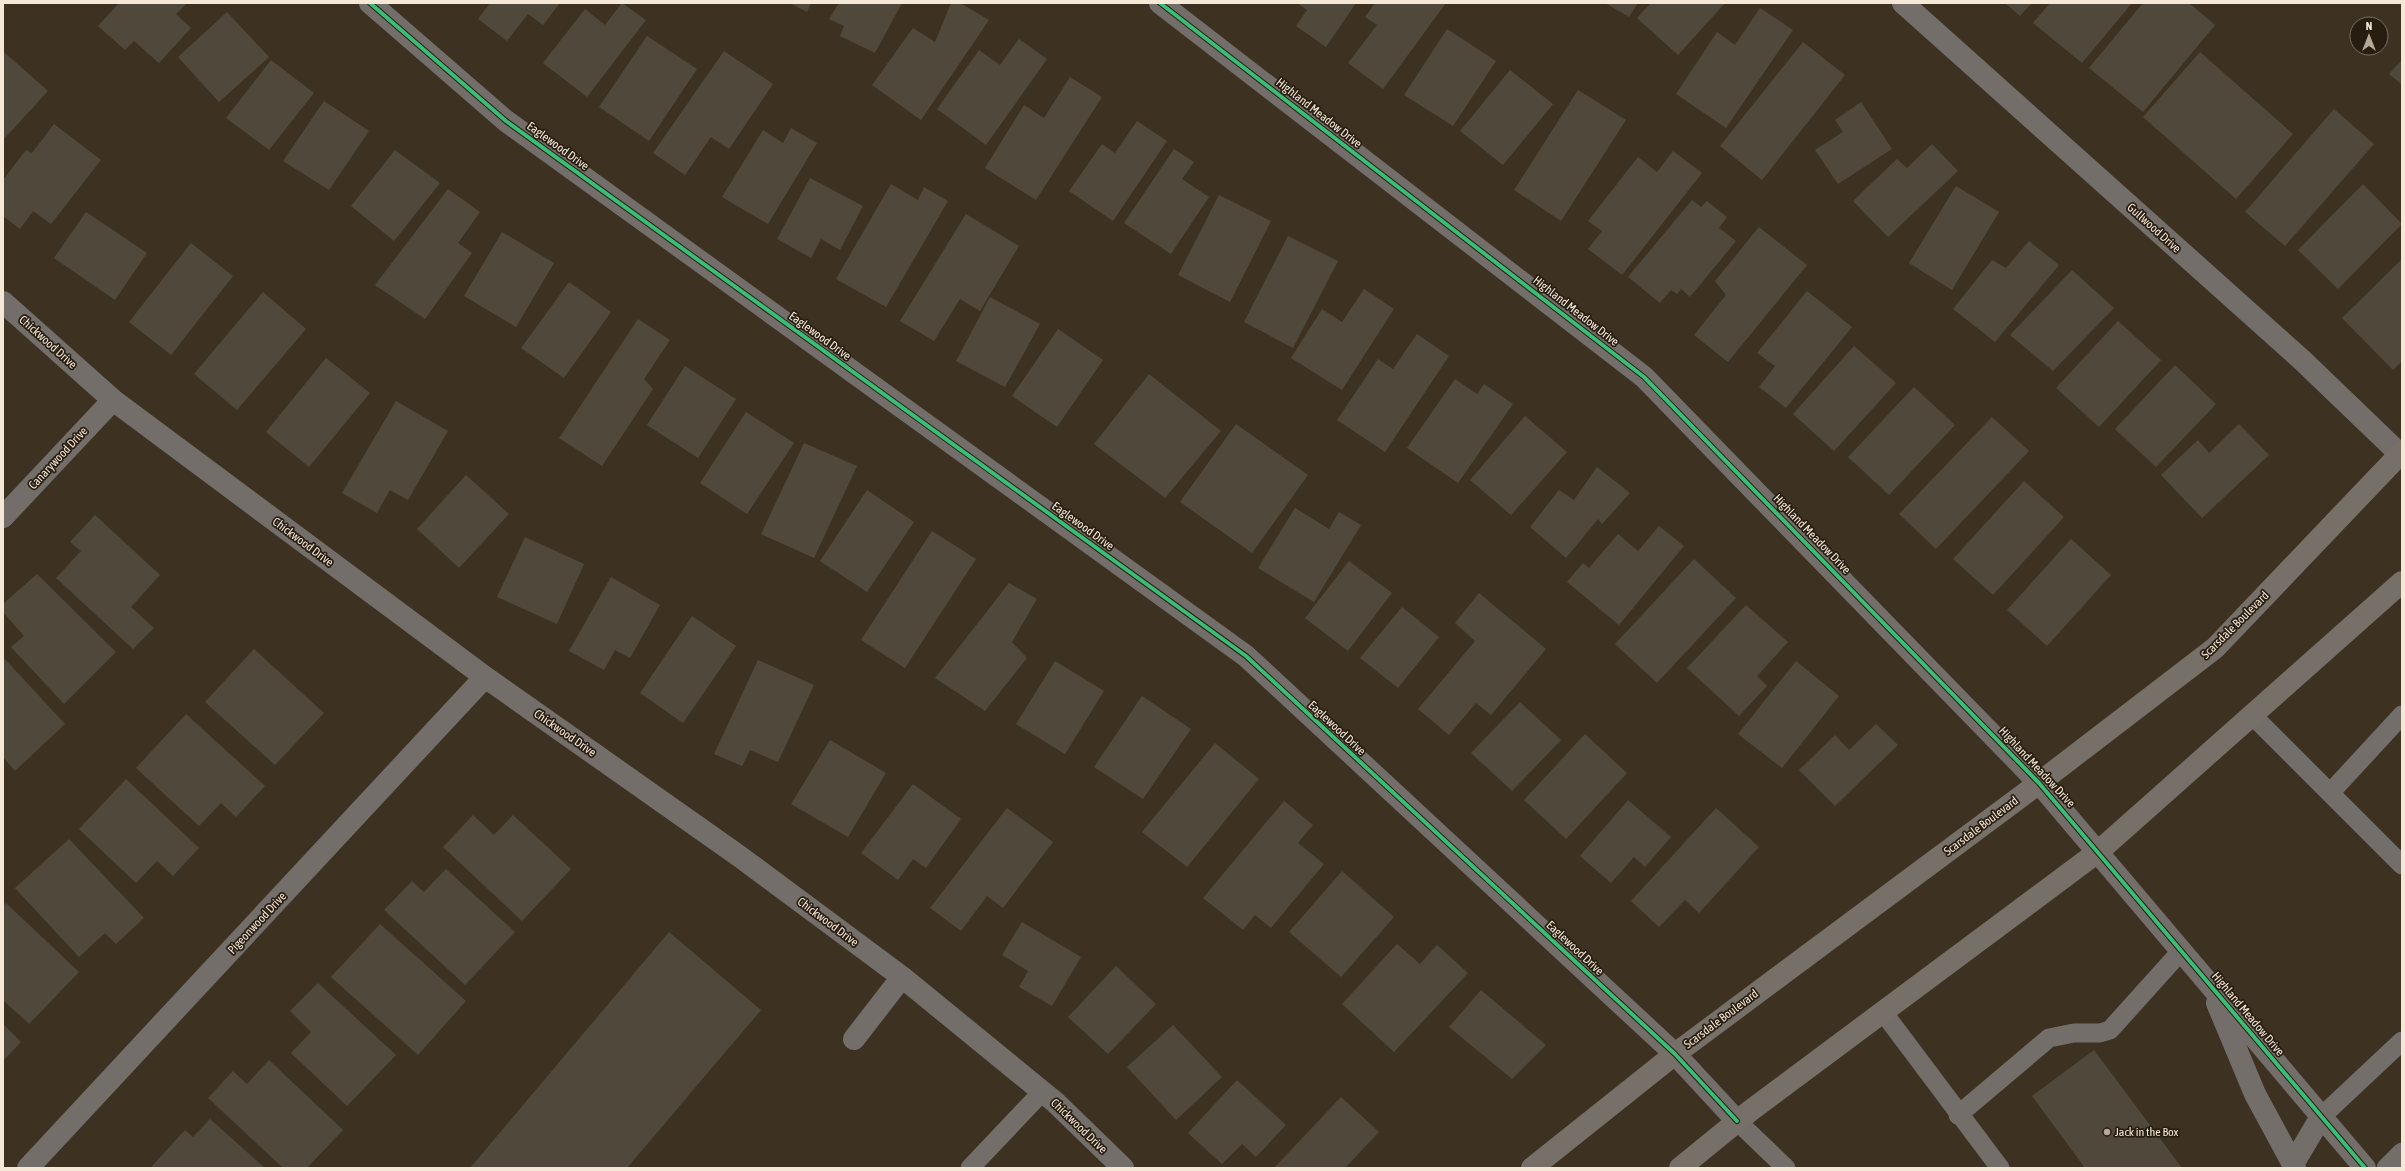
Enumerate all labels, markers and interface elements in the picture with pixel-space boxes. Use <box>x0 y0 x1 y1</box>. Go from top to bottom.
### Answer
north arrow <box>2349 16 2389 56</box>
text: N <box>2366 20 2372 32</box>
street label: Highland Meadow Drive <box>1273 75 1365 151</box>
street label: Eaglewood Drive <box>524 119 592 173</box>
street label: Gullwood Drive <box>2124 200 2184 256</box>
street label: Highland Meadow Drive <box>1530 273 1622 349</box>
street label: Eaglewood Drive <box>786 309 854 363</box>
street label: Chickwood Drive <box>16 312 80 372</box>
street label: Canarywood Drive <box>26 424 90 492</box>
street label: Highland Meadow Drive <box>1770 491 1854 577</box>
street label: Eaglewood Drive <box>1049 499 1117 553</box>
street label: Chickwood Drive <box>270 515 336 569</box>
street label: Scarsdale Boulevard <box>2198 588 2272 662</box>
street label: Eaglewood Drive <box>1305 698 1369 758</box>
street label: Chickwood Drive <box>531 706 599 760</box>
street label: Highland Meadow Drive <box>1996 724 2078 810</box>
street label: Scarsdale Boulevard <box>1941 794 2021 858</box>
street label: Pigeonwood Drive <box>225 889 289 957</box>
street label: Chickwood Drive <box>795 895 861 949</box>
street label: Eaglewood Drive <box>1543 918 1607 978</box>
street label: Highland Meadow Drive <box>2209 969 2287 1059</box>
street label: Scarsdale Boulevard <box>1681 987 1761 1051</box>
street label: Chickwood Drive <box>1048 1096 1110 1156</box>
place label: Jack in the Box <box>2115 1125 2179 1139</box>
marker: Jack in the Box <box>2102 1127 2112 1137</box>

